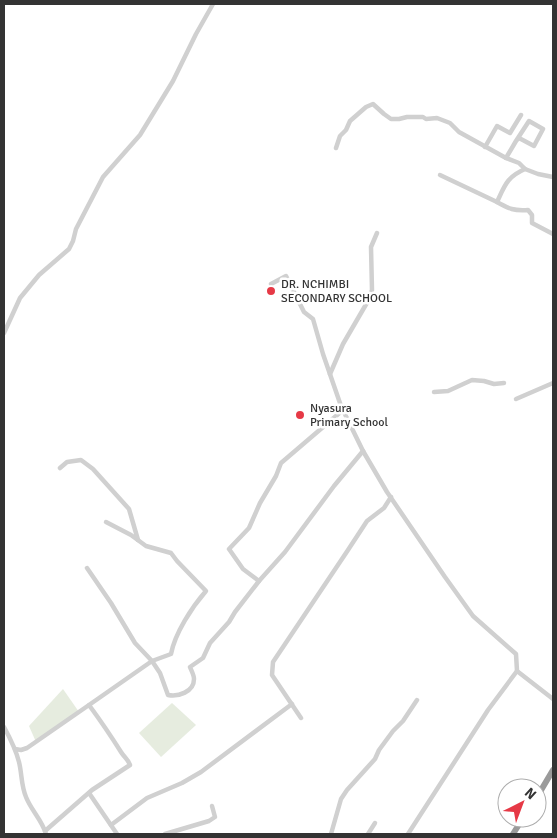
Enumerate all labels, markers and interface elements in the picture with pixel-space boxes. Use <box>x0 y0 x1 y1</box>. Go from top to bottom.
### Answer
place label: DR. NCHIMBI SECONDARY SCHOOL <box>281 277 392 306</box>
marker: DR. NCHIMBI SECONDARY SCHOOL <box>265 285 277 297</box>
place label: Nyasura Primary School <box>310 401 388 430</box>
marker: Nyasura Primary School <box>294 409 306 421</box>
north arrow <box>497 778 547 828</box>
text: N <box>521 784 540 803</box>

